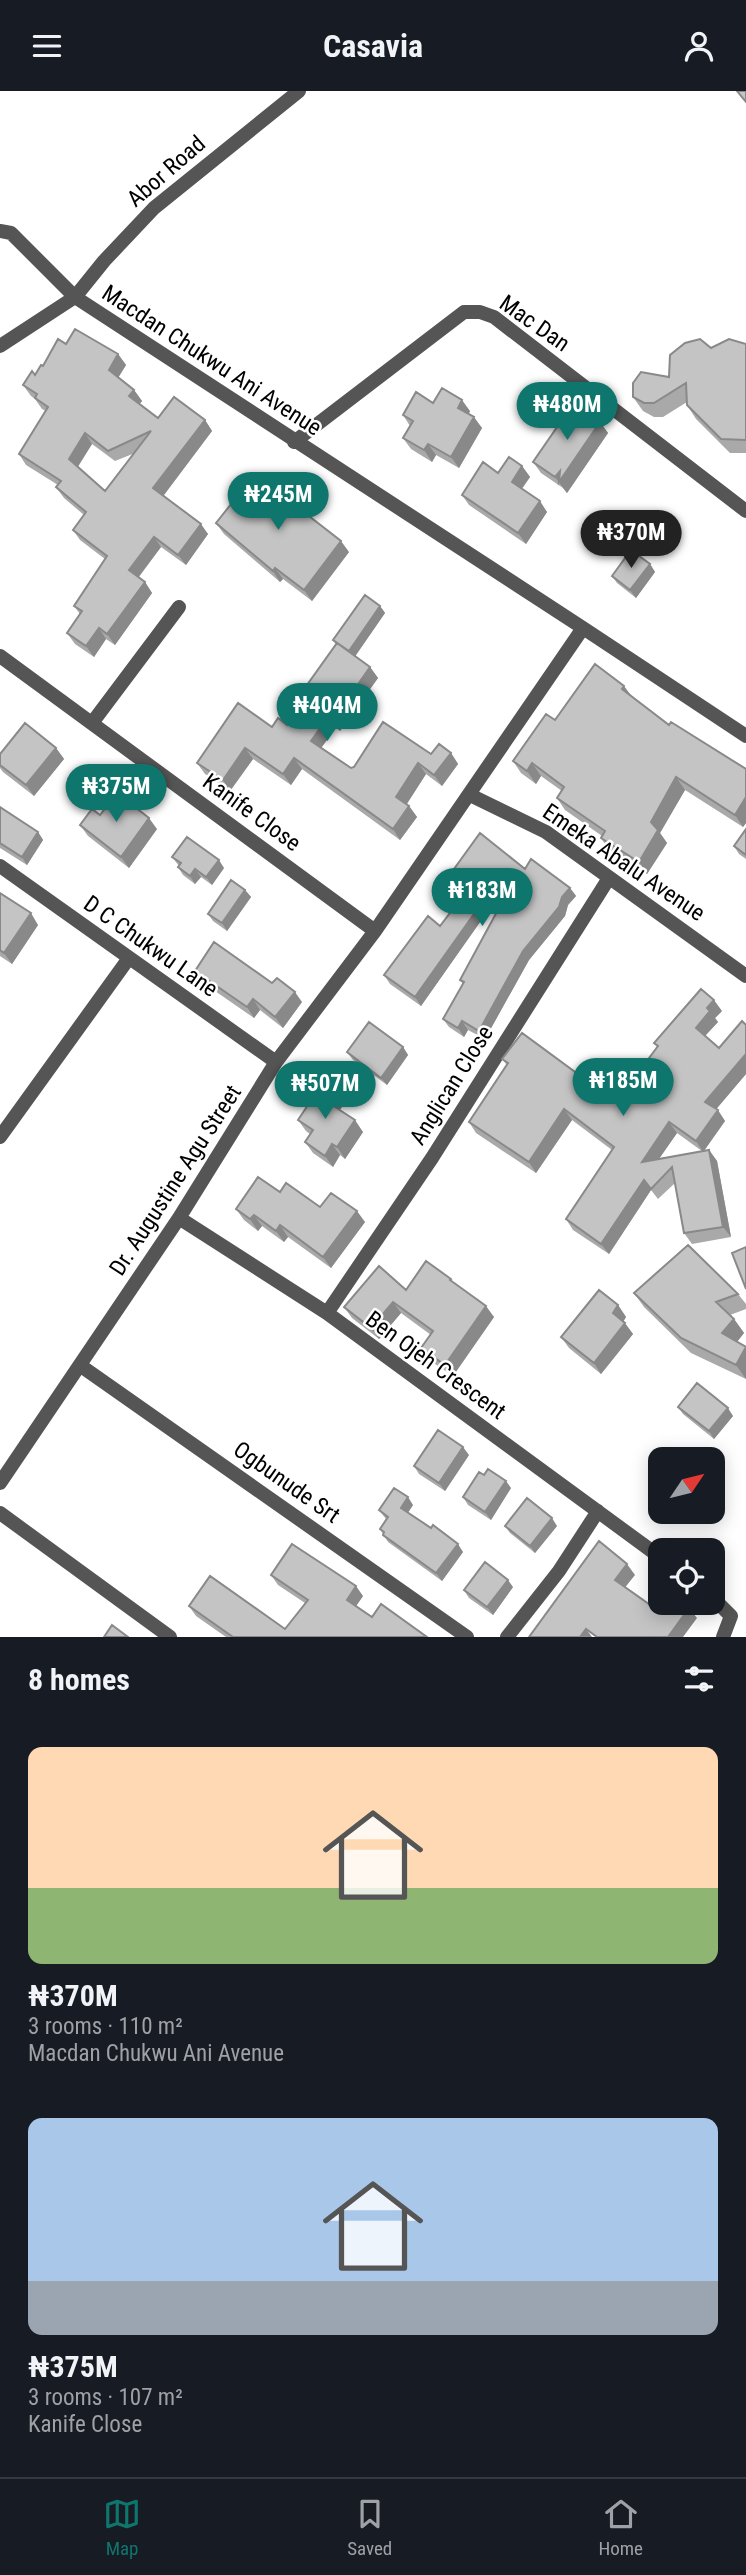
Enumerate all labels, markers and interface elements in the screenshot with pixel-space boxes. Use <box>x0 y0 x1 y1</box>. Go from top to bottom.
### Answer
icon: menu <box>28 27 66 65</box>
text: Casavia <box>323 27 423 65</box>
icon: person <box>680 27 718 65</box>
street label: Abor Road <box>122 130 211 213</box>
street label: Macdan Chukwu Ani Avenue <box>97 279 326 441</box>
street label: Mac Dan <box>494 290 575 357</box>
pin: ₦480M <box>518 383 616 442</box>
text: ₦480M <box>533 391 601 418</box>
pin: ₦245M <box>229 473 327 532</box>
text: ₦245M <box>244 481 312 508</box>
pin: ₦370M <box>582 511 680 570</box>
text: ₦370M <box>597 519 665 546</box>
pin: ₦404M <box>278 683 376 743</box>
text: ₦404M <box>293 692 361 719</box>
pin: ₦375M <box>67 765 165 824</box>
street label: Kanife Close <box>198 768 306 857</box>
text: ₦375M <box>82 773 150 800</box>
street label: Emeka Abalu Avenue <box>538 798 710 927</box>
pin: ₦183M <box>433 869 531 928</box>
text: ₦183M <box>448 877 516 904</box>
street label: D C Chukwu Lane <box>78 890 223 1003</box>
street label: Anglican Close <box>404 1021 499 1150</box>
pin: ₦185M <box>574 1059 672 1118</box>
pin: ₦507M <box>276 1061 374 1121</box>
text: ₦185M <box>589 1067 657 1094</box>
text: ₦507M <box>291 1070 359 1097</box>
street label: Dr. Augustine Agu Street <box>104 1080 247 1281</box>
street label: Ben Ojeh Crescent <box>360 1306 511 1425</box>
street label: Ogbunude Srt <box>228 1436 345 1529</box>
north arrow <box>648 1447 724 1524</box>
map controls <box>648 1447 725 1615</box>
button: locate <box>648 1538 725 1615</box>
icon: filters <box>680 1660 718 1698</box>
text: 8 homes <box>28 1662 130 1697</box>
icon: home <box>310 1792 436 1918</box>
text: ₦370M <box>28 1978 118 2013</box>
text: 3 rooms · 110 m² <box>28 2013 183 2040</box>
text: Macdan Chukwu Ani Avenue <box>28 2040 284 2067</box>
icon: home <box>310 2163 436 2289</box>
text: ₦375M <box>28 2349 118 2384</box>
text: 3 rooms · 107 m² <box>28 2384 183 2411</box>
text: Kanife Close <box>28 2411 142 2438</box>
tab: Map <box>103 2495 141 2560</box>
tab: Saved <box>347 2495 392 2560</box>
tab: Home <box>598 2495 643 2560</box>

